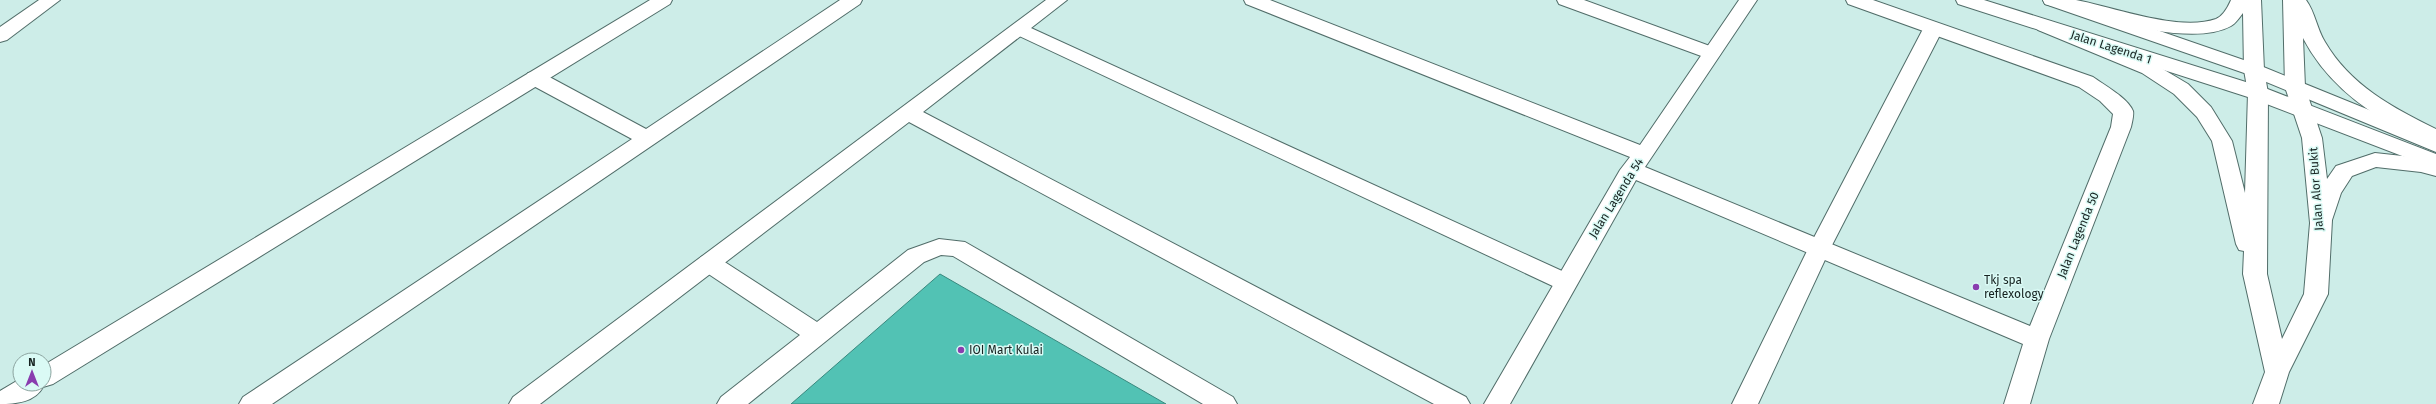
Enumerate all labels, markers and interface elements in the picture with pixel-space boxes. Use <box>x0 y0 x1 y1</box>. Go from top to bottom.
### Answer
street label: Jalan Lagenda 1 <box>2069 27 2153 67</box>
street label: Jalan Alor Bukit <box>2306 146 2326 231</box>
street label: Jalan Lagenda 54 <box>1586 155 1646 240</box>
street label: Jalan Lagenda 50 <box>2054 190 2102 280</box>
place label: Tkj spa reflexology <box>1984 273 2044 301</box>
marker: Tkj spa reflexology <box>1971 282 1981 292</box>
place label: IOI Mart Kulai <box>969 343 1043 357</box>
marker: IOI Mart Kulai <box>956 345 966 355</box>
north arrow <box>12 352 52 392</box>
text: N <box>28 356 36 369</box>

